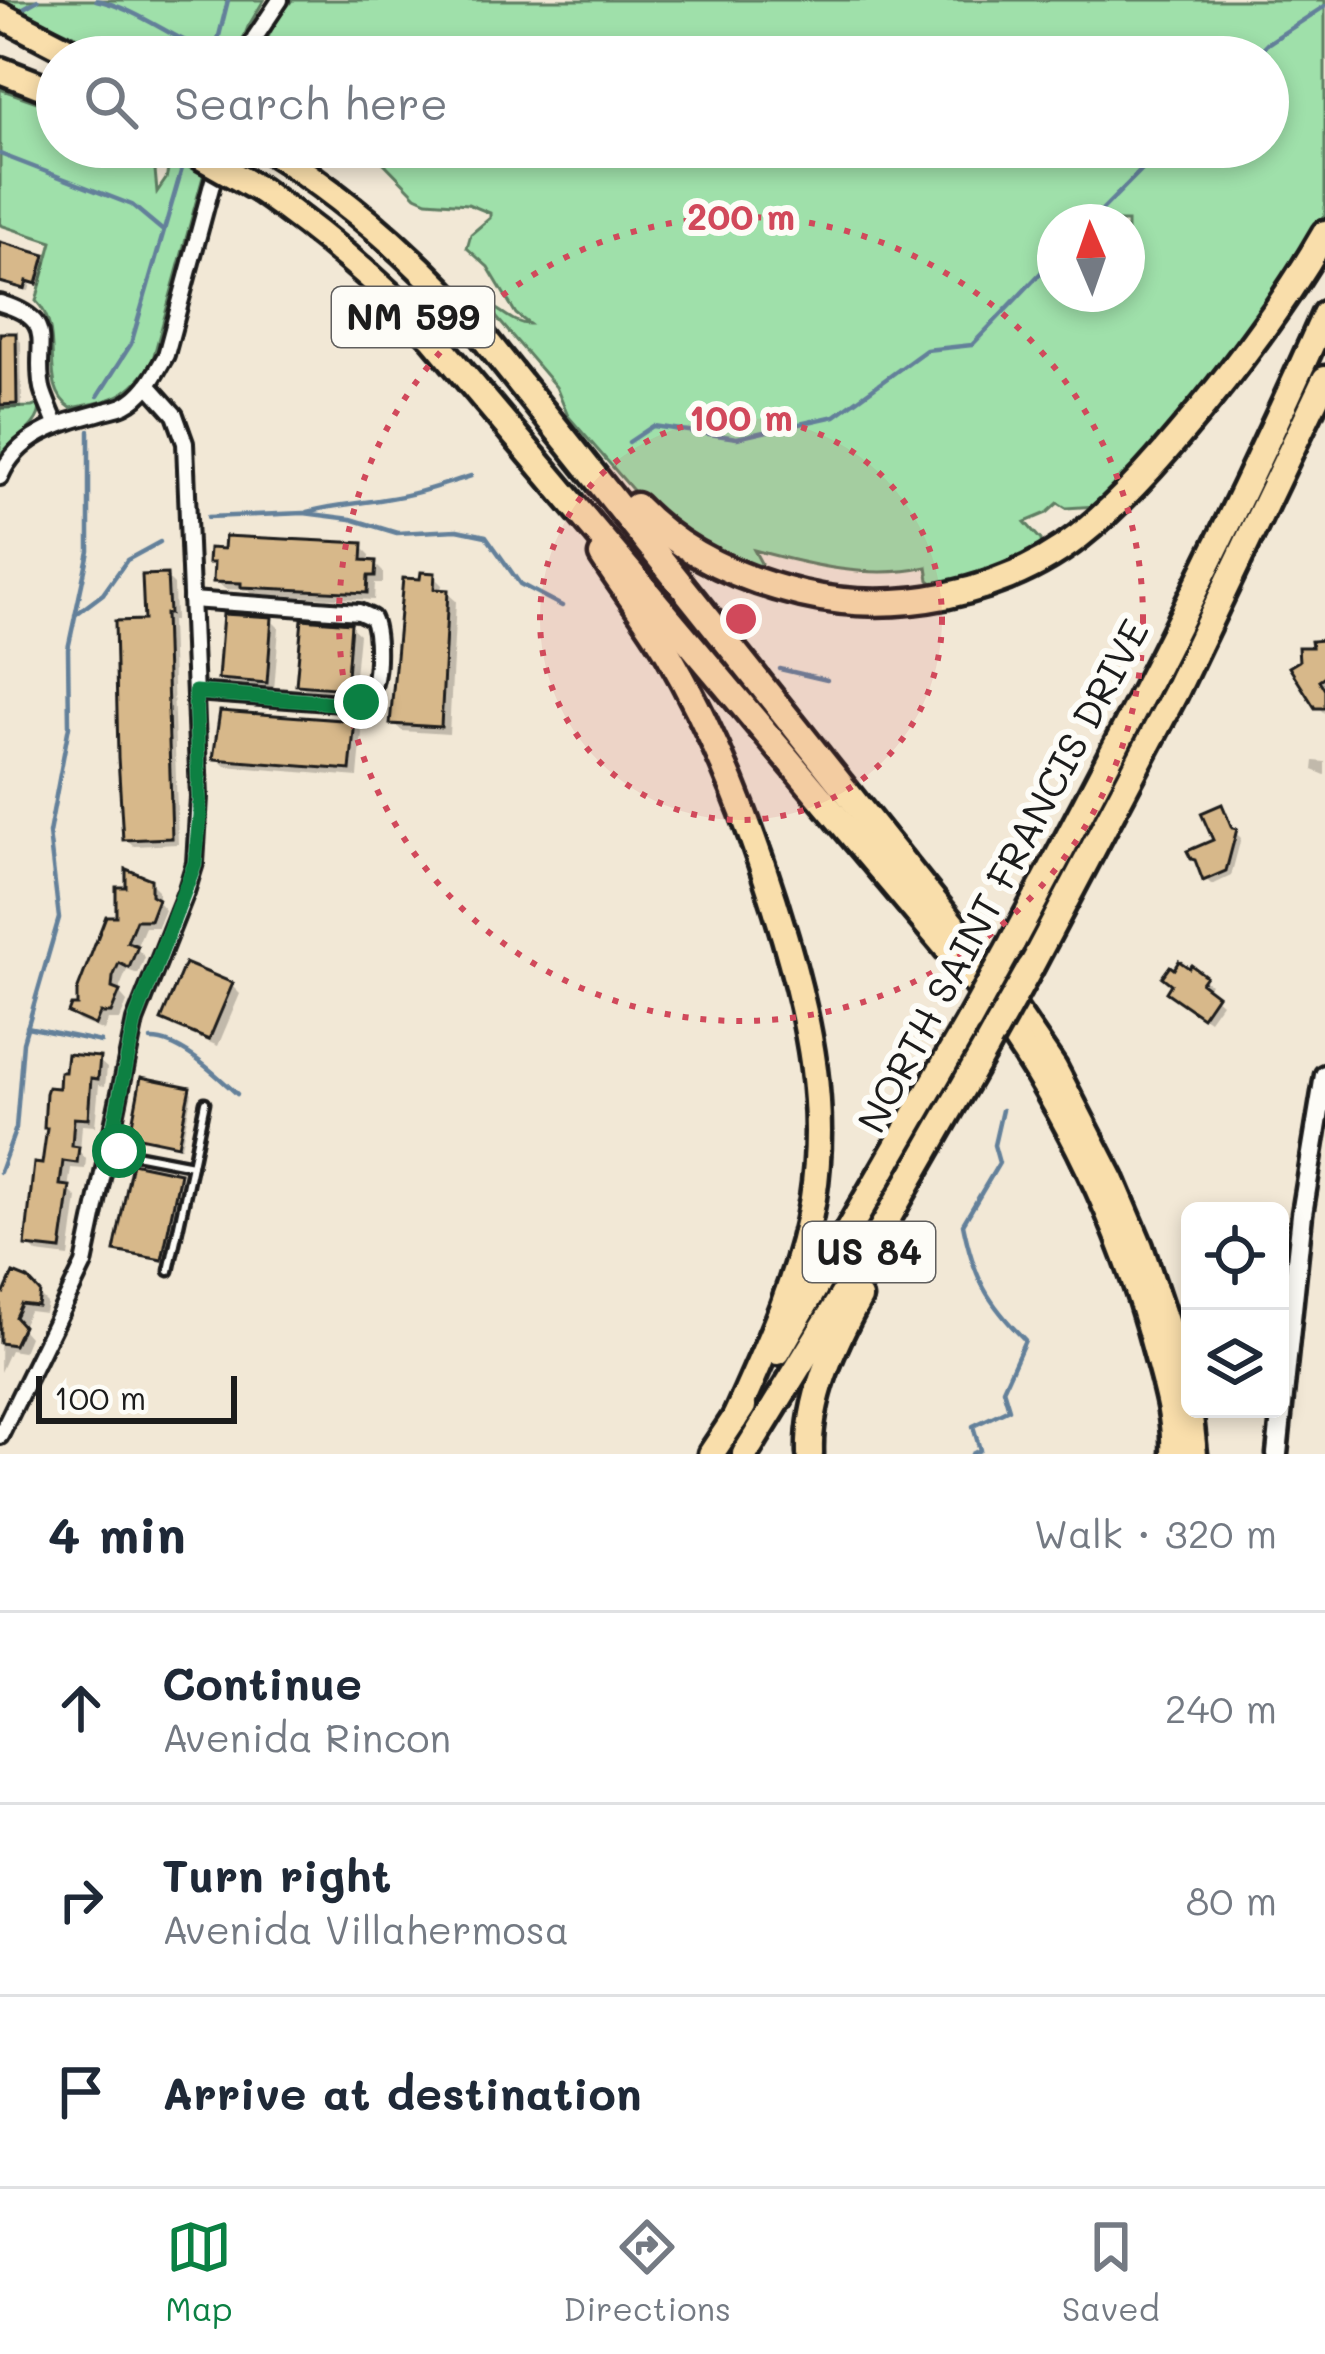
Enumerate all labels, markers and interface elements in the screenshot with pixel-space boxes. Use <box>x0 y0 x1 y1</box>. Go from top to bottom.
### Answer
search box <box>36 36 1289 168</box>
icon: search <box>78 69 144 135</box>
text: Search here <box>174 73 448 131</box>
text: 200 m <box>687 192 795 239</box>
north arrow <box>1037 204 1145 312</box>
road number: NM 599 <box>332 287 494 347</box>
text: 100 m <box>689 393 793 440</box>
centre of rings <box>720 598 762 640</box>
street label: NORTH SAINT FRANCIS DRIVE <box>844 610 1159 1141</box>
route end <box>334 675 388 729</box>
route start <box>92 1124 146 1178</box>
map controls <box>1181 1202 1289 1418</box>
button: locate <box>1181 1202 1289 1310</box>
road number: US 84 <box>803 1222 935 1282</box>
button: layers <box>1181 1310 1289 1418</box>
scale bar <box>36 1370 237 1423</box>
text: 100 m <box>54 1375 146 1418</box>
text: 4 min <box>48 1499 186 1566</box>
text: Walk · 320 m <box>1034 1507 1277 1558</box>
text: Continue <box>162 1653 362 1711</box>
icon: ahead <box>48 1675 114 1741</box>
text: 240 m <box>1165 1682 1277 1733</box>
text: Avenida Rincon <box>162 1711 451 1762</box>
text: Turn right <box>162 1845 391 1903</box>
icon: right <box>48 1867 114 1933</box>
text: 80 m <box>1186 1874 1277 1925</box>
text: Avenida Villahermosa <box>162 1903 569 1954</box>
icon: arrive <box>48 2059 114 2125</box>
text: Arrive at destination <box>162 2063 642 2121</box>
tab: Map <box>165 2214 233 2329</box>
tab: Directions <box>563 2214 731 2329</box>
tab: Saved <box>1062 2214 1160 2329</box>

